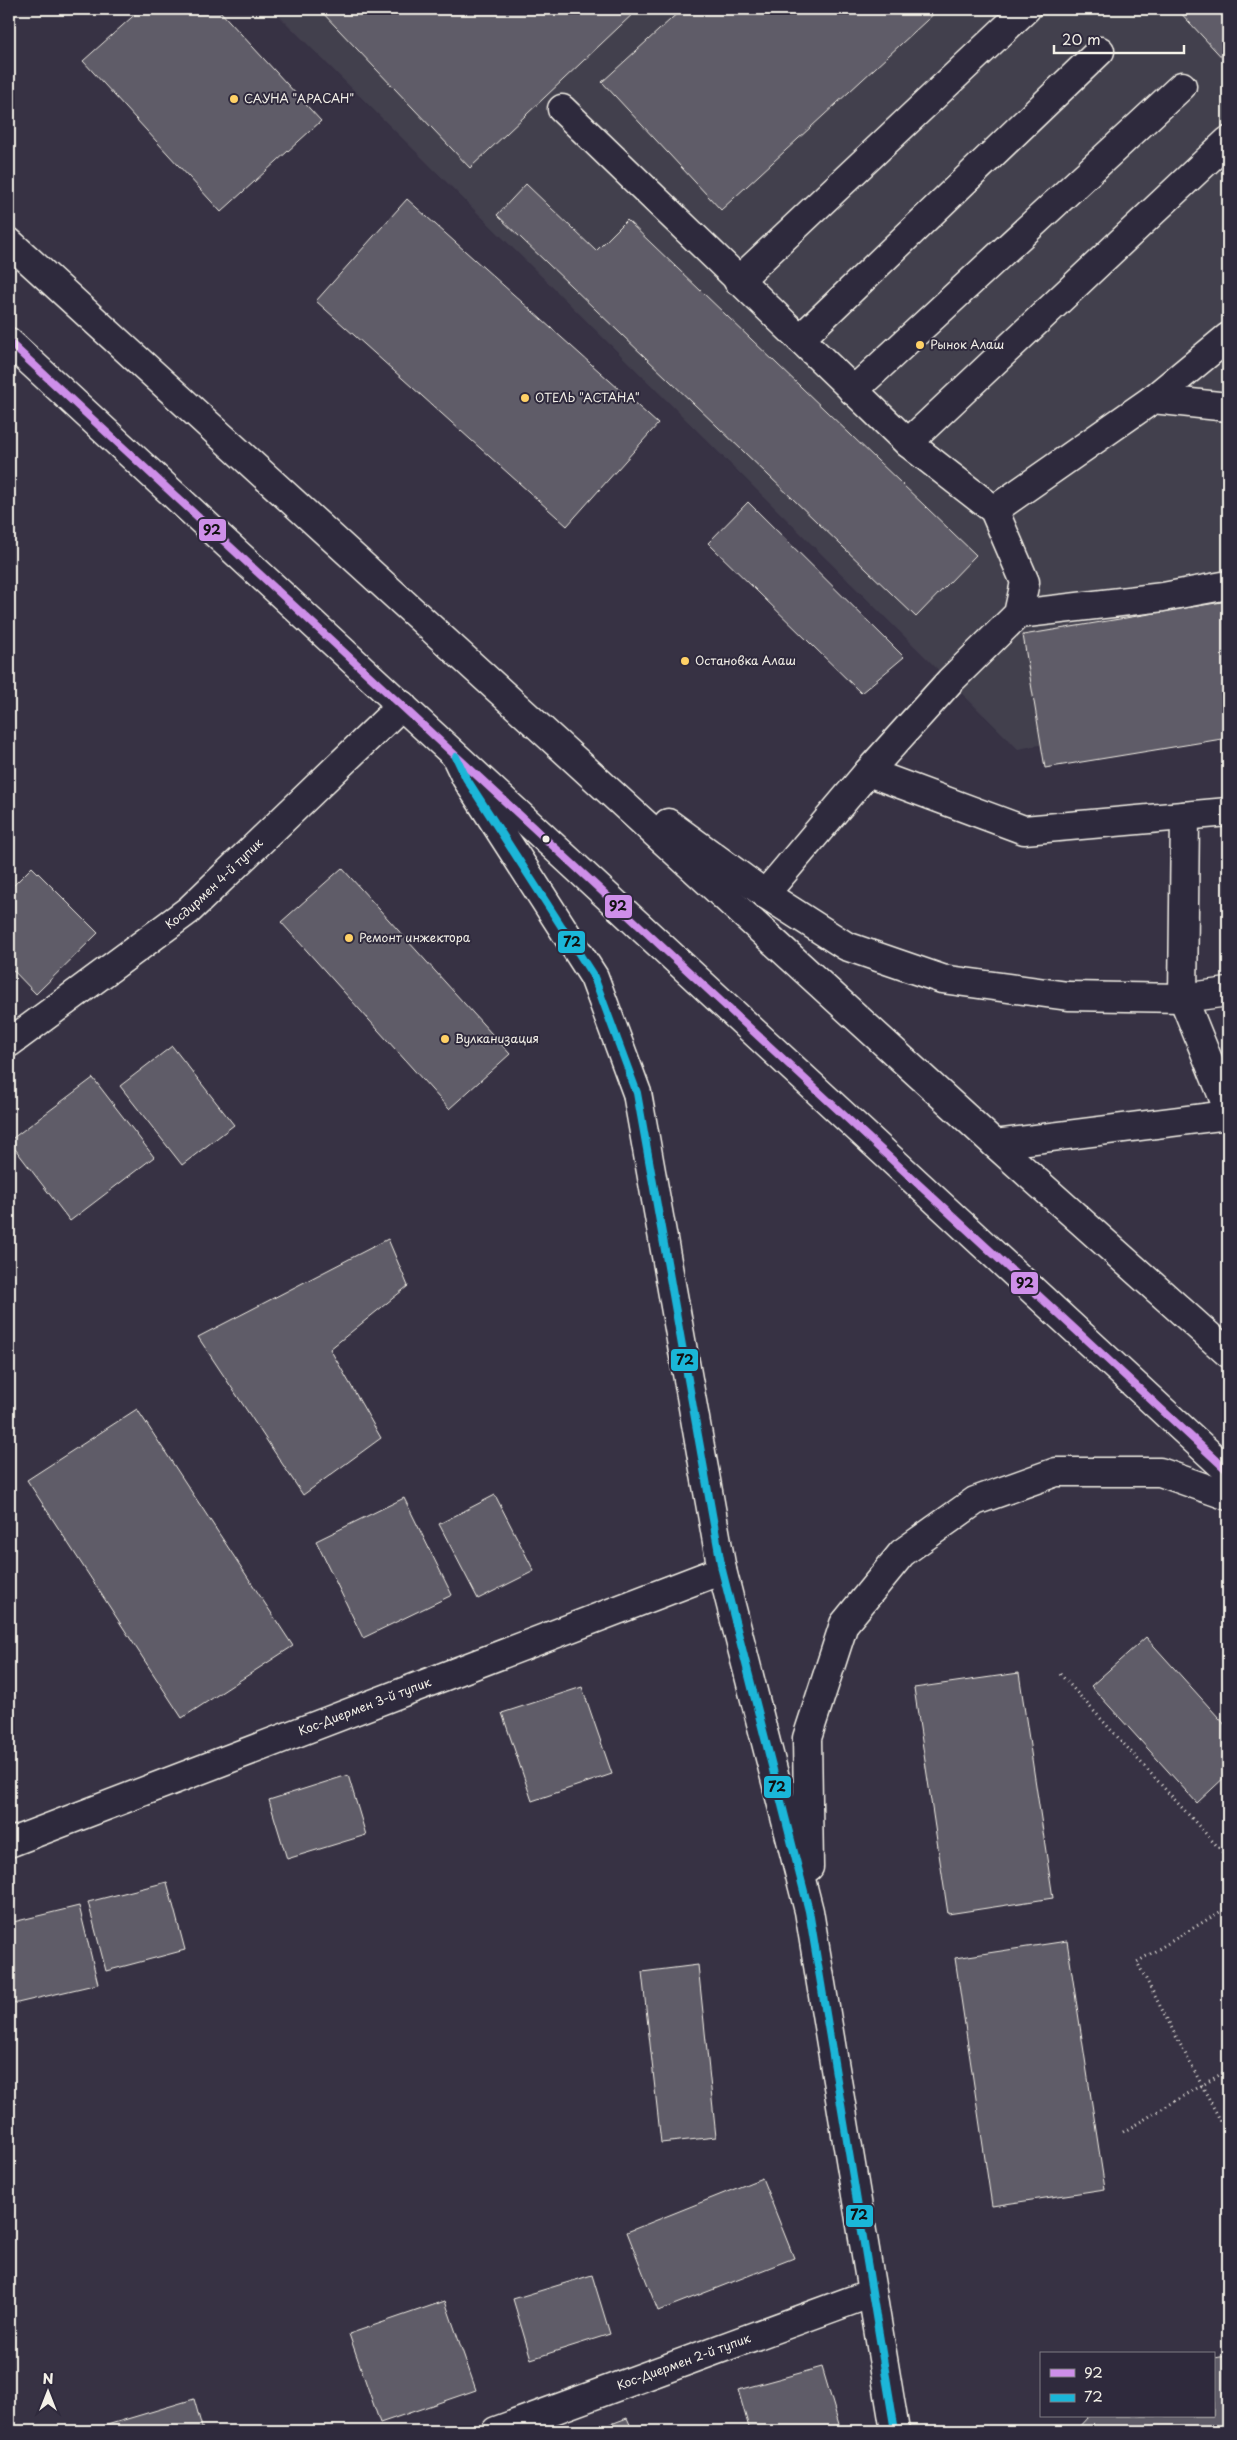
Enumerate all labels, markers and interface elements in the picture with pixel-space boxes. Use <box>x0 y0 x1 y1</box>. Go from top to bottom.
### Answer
scale bar <box>1054 22 1184 54</box>
text: 20 m <box>1062 27 1101 50</box>
place label: САУНА "АРАСАН" <box>244 89 354 107</box>
marker: САУНА "АРАСАН" <box>228 93 240 105</box>
place label: Рынок Алаш <box>930 335 1004 353</box>
marker: Рынок Алаш <box>914 339 926 351</box>
place label: ОТЕЛЬ "АСТАНА" <box>535 388 640 406</box>
marker: ОТЕЛЬ "АСТАНА" <box>519 392 531 404</box>
line badge: 92 <box>198 518 227 542</box>
text: 92 <box>203 519 221 540</box>
place label: Остановка Алаш <box>695 651 796 669</box>
marker: Остановка Алаш <box>679 655 691 667</box>
street label: Косдирмен 4-й тупик <box>161 833 267 933</box>
unlabelled marker <box>541 834 551 844</box>
line badge: 92 <box>604 894 633 919</box>
text: 92 <box>609 895 627 916</box>
place label: Ремонт инжектора <box>359 928 471 946</box>
line badge: 72 <box>557 930 586 954</box>
text: 72 <box>563 931 581 952</box>
marker: Ремонт инжектора <box>343 932 355 944</box>
place label: Вулканизация <box>455 1029 539 1047</box>
marker: Вулканизация <box>439 1033 451 1045</box>
line badge: 92 <box>1010 1271 1039 1295</box>
text: 92 <box>1016 1272 1034 1293</box>
line badge: 72 <box>670 1348 699 1372</box>
text: 72 <box>676 1349 694 1370</box>
street label: Кос-Диермен 3-й тупик <box>296 1672 434 1739</box>
line badge: 72 <box>763 1775 792 1799</box>
text: 72 <box>768 1776 786 1797</box>
line badge: 72 <box>845 2204 874 2228</box>
text: 72 <box>850 2204 868 2225</box>
street label: Кос-Диермен 2-й тупик <box>614 2328 754 2394</box>
legend <box>1040 2352 1214 2418</box>
text: 92 <box>1084 2360 1103 2383</box>
north arrow <box>22 2368 72 2418</box>
text: N <box>42 2368 54 2389</box>
text: 72 <box>1084 2384 1103 2407</box>

